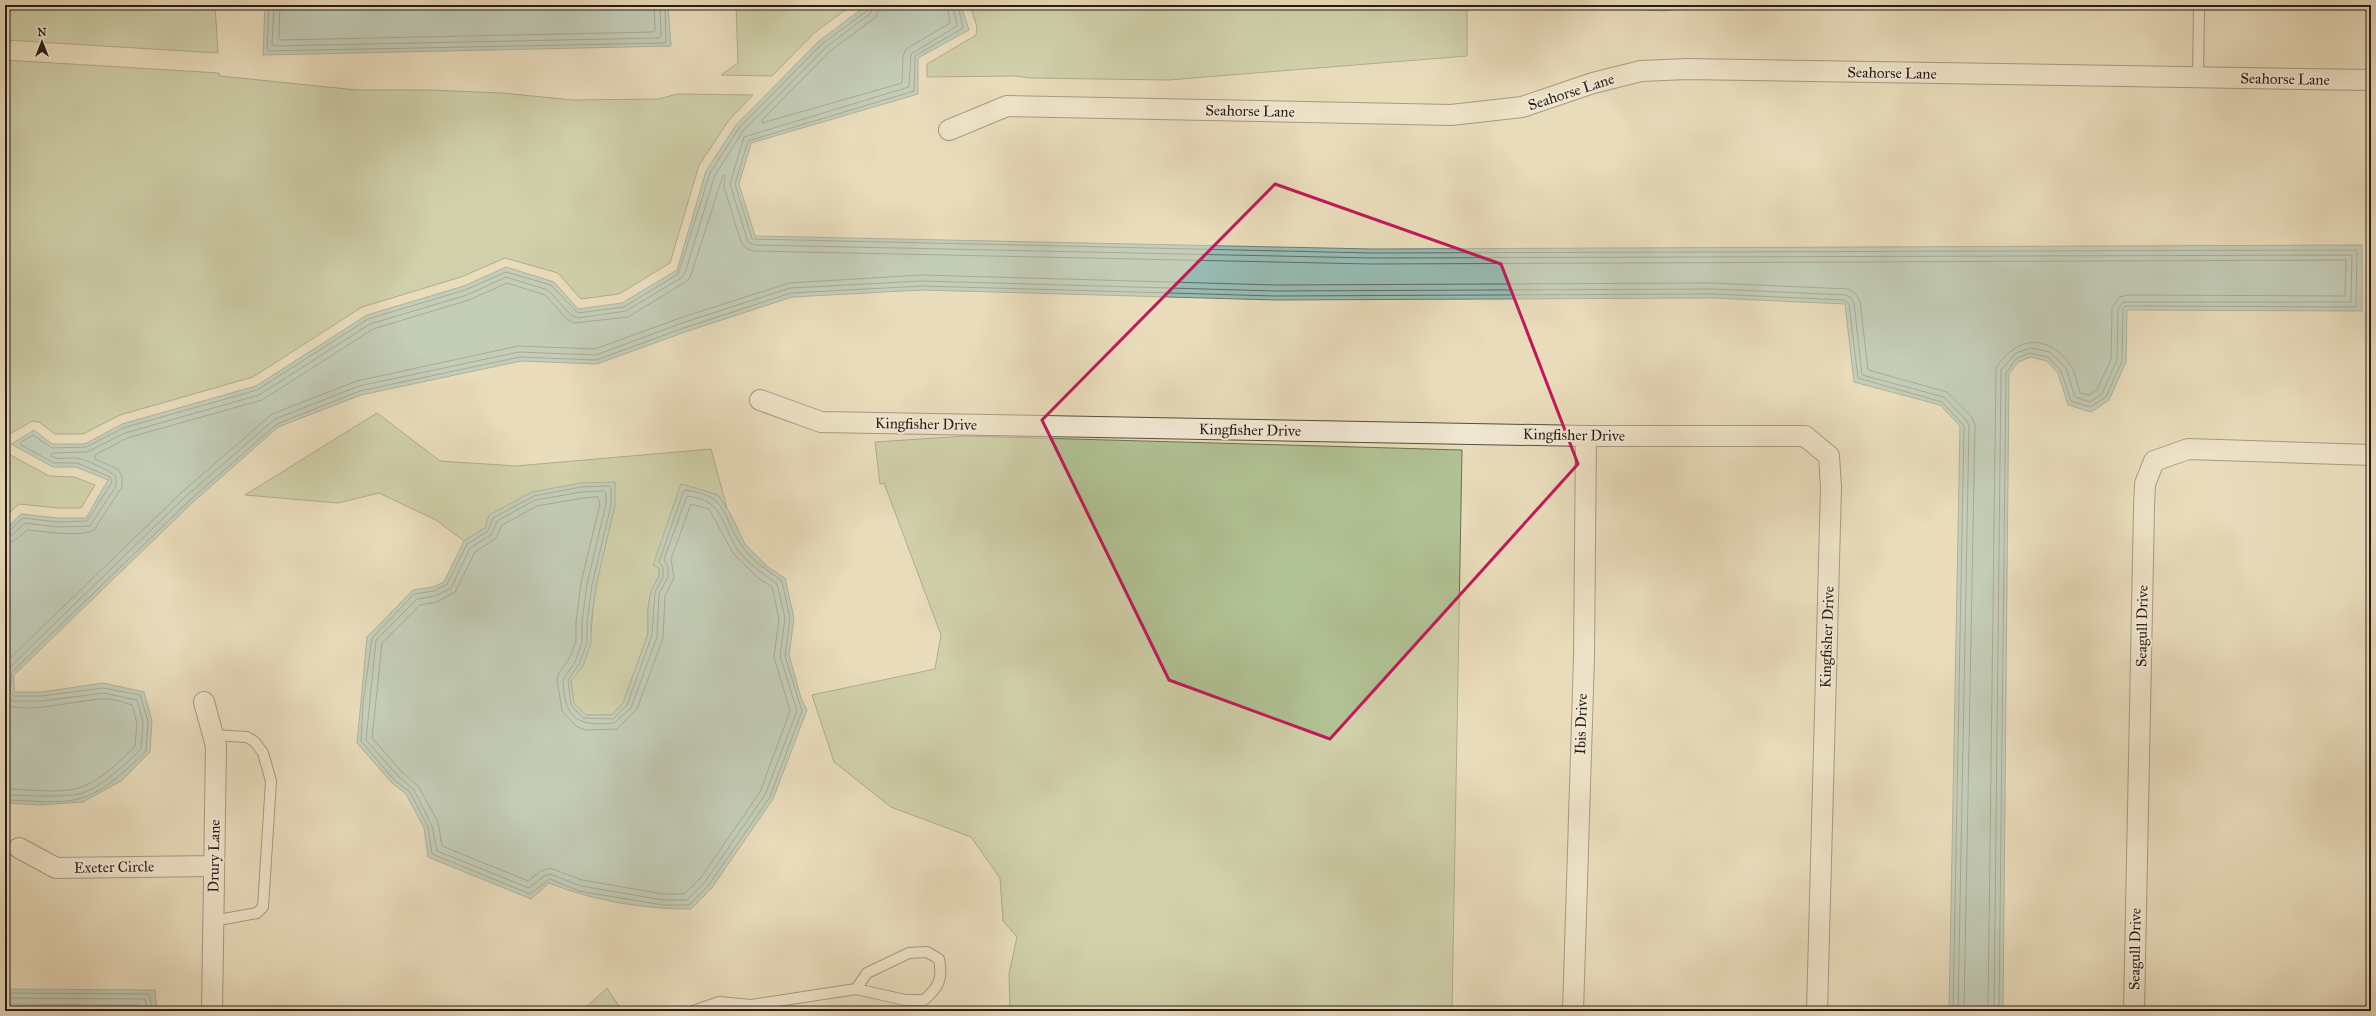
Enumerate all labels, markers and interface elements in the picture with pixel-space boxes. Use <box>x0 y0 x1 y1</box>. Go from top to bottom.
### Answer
north arrow <box>22 22 62 62</box>
text: N <box>37 26 47 39</box>
street label: Seahorse Lane <box>1847 63 1937 83</box>
street label: Seahorse Lane <box>2240 69 2330 89</box>
street label: Seahorse Lane <box>1526 70 1616 114</box>
street label: Seahorse Lane <box>1205 101 1295 121</box>
street label: Kingfisher Drive <box>875 414 977 434</box>
street label: Kingfisher Drive <box>1199 420 1301 440</box>
street label: Kingfisher Drive <box>1523 425 1625 445</box>
street label: Seagull Drive <box>2132 585 2152 667</box>
street label: Kingfisher Drive <box>1816 586 1838 688</box>
street label: Ibis Drive <box>1571 693 1591 755</box>
street label: Drury Lane <box>204 819 224 893</box>
street label: Exeter Circle <box>74 857 154 877</box>
street label: Seagull Drive <box>2125 908 2145 990</box>

